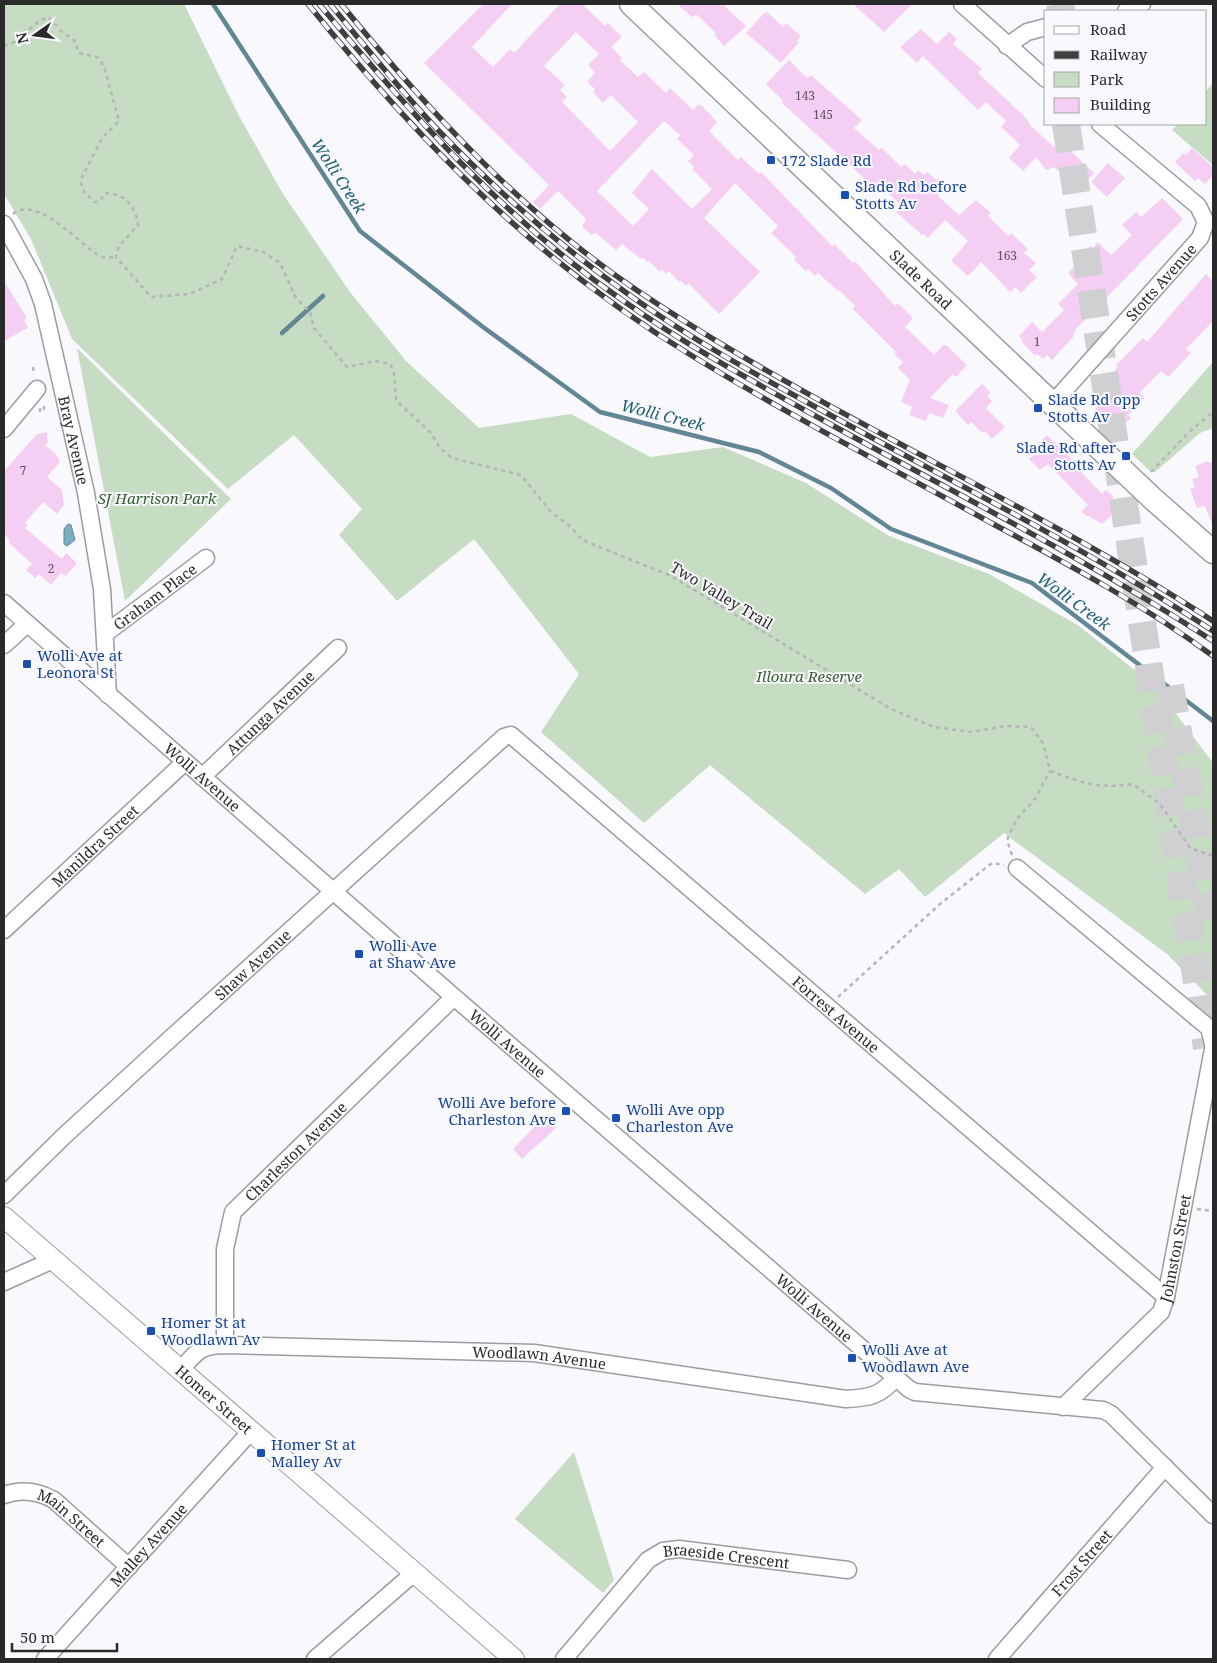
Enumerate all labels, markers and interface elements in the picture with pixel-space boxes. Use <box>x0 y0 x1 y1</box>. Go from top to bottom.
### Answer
north arrow <box>10 10 60 60</box>
legend <box>1044 10 1207 125</box>
text: Road <box>1090 19 1126 39</box>
text: N <box>11 31 32 46</box>
text: Railway <box>1090 44 1148 64</box>
text: Park <box>1090 69 1124 89</box>
house number: 143 <box>795 87 815 104</box>
text: Building <box>1090 94 1151 114</box>
house number: 145 <box>813 106 833 123</box>
water label: Wolli Creek <box>306 134 372 219</box>
place label: 172 Slade Rd <box>781 150 872 170</box>
marker: 172 Slade Rd <box>765 154 777 166</box>
place label: Slade Rd before Stotts Av <box>855 176 967 213</box>
marker: Slade Rd before Stotts Av <box>839 189 851 201</box>
street label: Stotts Avenue <box>1121 239 1200 325</box>
street label: Slade Road <box>886 245 957 314</box>
house number: 163 <box>997 247 1017 264</box>
house number: 1 <box>1034 333 1040 350</box>
place label: Slade Rd opp Stotts Av <box>1048 389 1140 426</box>
street label: Bray Avenue <box>54 394 94 487</box>
water label: Wolli Creek <box>619 394 708 436</box>
marker: Slade Rd opp Stotts Av <box>1032 402 1044 414</box>
place label: Slade Rd after Stotts Av <box>1016 437 1116 474</box>
marker: Slade Rd after Stotts Av <box>1120 450 1132 462</box>
house number: 7 <box>20 462 27 479</box>
park label: SJ Harrison Park <box>98 488 217 508</box>
street label: Two Valley Trail <box>667 557 777 634</box>
street label: Graham Place <box>109 559 201 634</box>
house number: 2 <box>48 560 54 577</box>
water label: Wolli Creek <box>1033 567 1116 636</box>
place label: Wolli Ave at Leonora St <box>37 645 122 682</box>
marker: Wolli Ave at Leonora St <box>21 658 33 670</box>
street label: Attunga Avenue <box>222 666 319 759</box>
park label: Illoura Reserve <box>755 666 862 686</box>
street label: Wolli Avenue <box>160 738 245 816</box>
street label: Manildra Street <box>47 800 143 891</box>
street label: Shaw Avenue <box>210 925 295 1004</box>
place label: Wolli Ave at Shaw Ave <box>369 935 456 972</box>
marker: Wolli Ave at Shaw Ave <box>353 948 365 960</box>
street label: Forrest Avenue <box>789 971 884 1057</box>
street label: Wolli Avenue <box>465 1005 550 1082</box>
place label: Wolli Ave before Charleston Ave <box>438 1092 556 1129</box>
street label: Charleston Avenue <box>240 1097 351 1205</box>
place label: Wolli Ave opp Charleston Ave <box>626 1099 734 1136</box>
marker: Wolli Ave before Charleston Ave <box>560 1105 572 1117</box>
marker: Wolli Ave opp Charleston Ave <box>610 1112 622 1124</box>
street label: Johnston Street <box>1155 1193 1195 1306</box>
street label: Wolli Avenue <box>772 1269 857 1346</box>
place label: Homer St at Woodlawn Av <box>161 1312 261 1349</box>
marker: Homer St at Woodlawn Av <box>145 1325 157 1337</box>
place label: Wolli Ave at Woodlawn Ave <box>862 1339 969 1376</box>
street label: Woodlawn Avenue <box>472 1341 608 1374</box>
marker: Wolli Ave at Woodlawn Ave <box>846 1352 858 1364</box>
street label: Homer Street <box>171 1360 257 1438</box>
place label: Homer St at Malley Av <box>271 1434 356 1471</box>
marker: Homer St at Malley Av <box>255 1447 267 1459</box>
street label: Main Street <box>35 1484 110 1551</box>
street label: Malley Avenue <box>105 1499 191 1591</box>
street label: Frost Street <box>1047 1525 1116 1600</box>
street label: Braeside Crescent <box>662 1539 791 1573</box>
scale bar <box>12 1620 118 1652</box>
text: 50 m <box>20 1627 55 1647</box>

